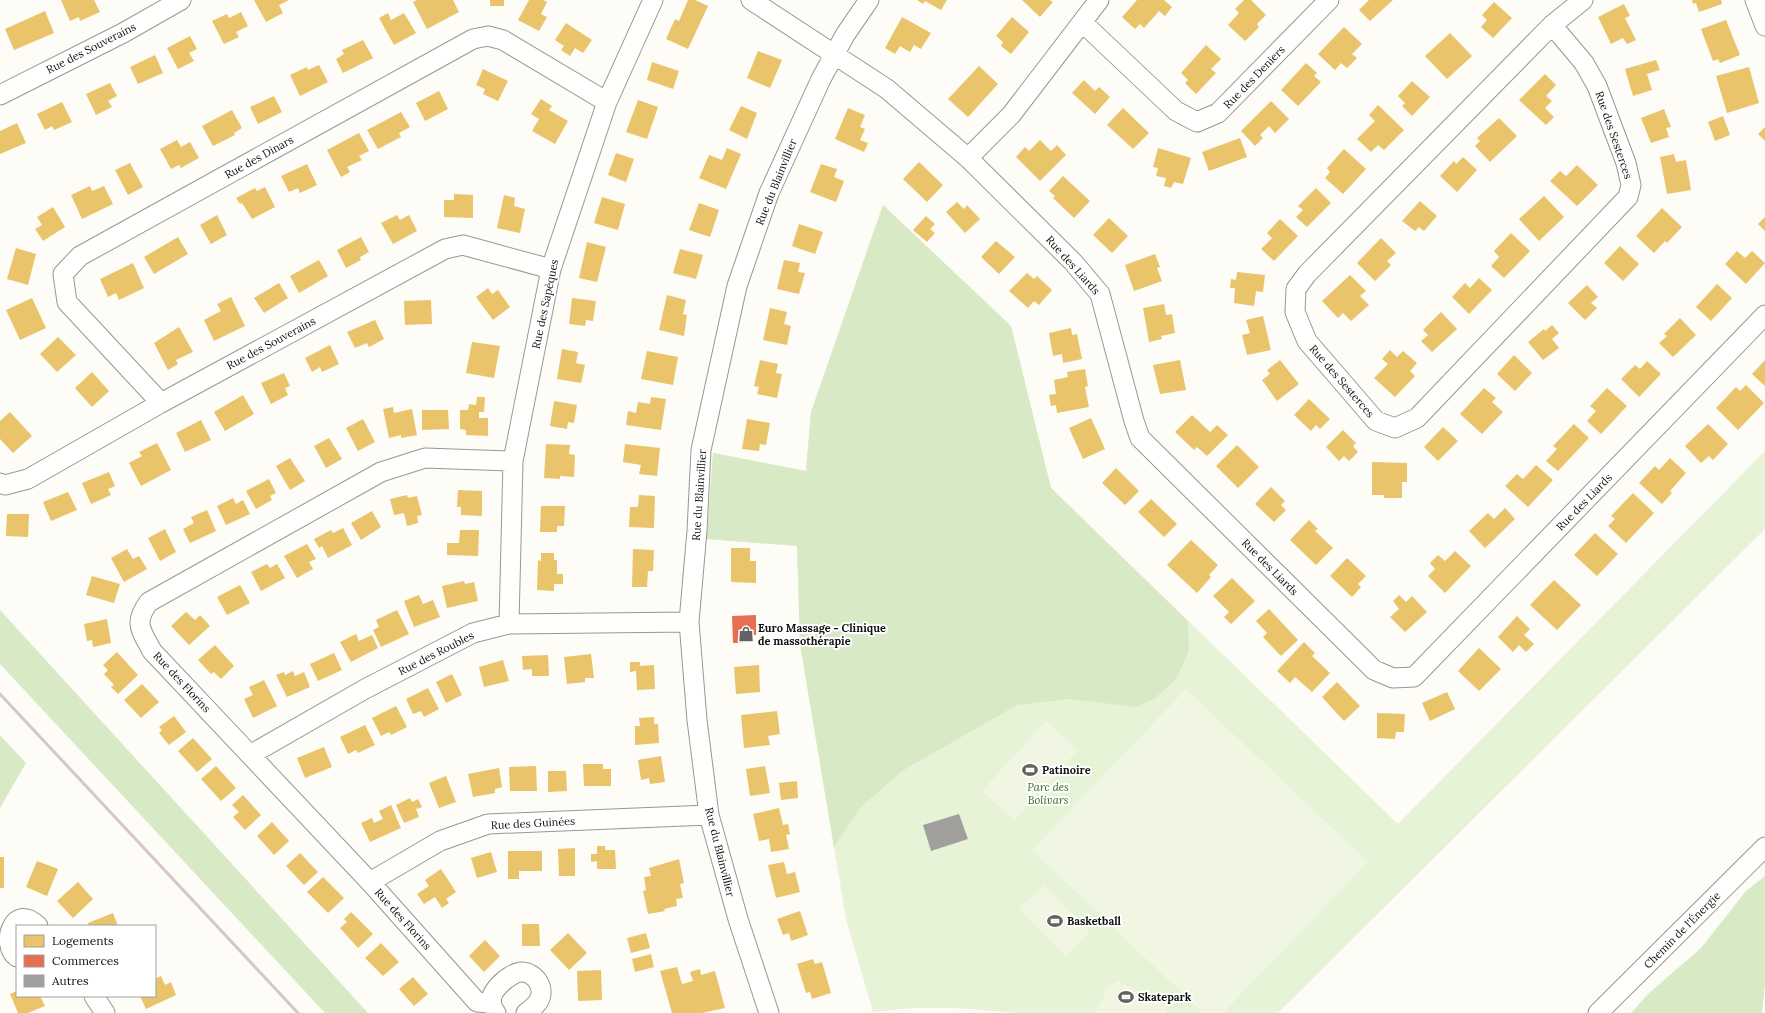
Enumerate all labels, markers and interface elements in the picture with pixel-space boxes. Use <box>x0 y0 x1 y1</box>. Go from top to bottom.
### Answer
street label: Rue des Souverains <box>44 19 138 77</box>
street label: Rue des Deniers <box>1220 42 1288 112</box>
street label: Rue des Sesterces <box>1592 89 1636 181</box>
street label: Rue des Dinars <box>222 132 296 182</box>
street label: Rue du Blainvillier <box>752 137 800 227</box>
street label: Rue des Liards <box>1043 233 1103 297</box>
street label: Rue des Sapèques <box>529 258 561 350</box>
street label: Rue des Souverains <box>224 314 318 372</box>
street label: Rue des Sesterces <box>1307 342 1377 420</box>
street label: Rue du Blainvillier <box>689 448 709 541</box>
street label: Rue des Liards <box>1553 470 1615 534</box>
street label: Rue des Liards <box>1239 536 1301 598</box>
place label: Euro Massage - Clinique de massothérapie <box>758 621 886 648</box>
shop icon: Euro Massage - Clinique de massothérapie <box>737 625 755 643</box>
street label: Rue des Roubles <box>396 628 476 678</box>
street label: Rue des Florins <box>150 649 214 715</box>
sports icon: Patinoire <box>1021 761 1039 779</box>
place label: Patinoire <box>1042 763 1091 777</box>
park label: Parc des Bolivars <box>1027 780 1069 807</box>
street label: Rue du Blainvillier <box>702 806 738 898</box>
street label: Rue des Guinées <box>490 814 576 832</box>
street label: Rue des Florins <box>372 885 434 953</box>
street label: Chemin de l'Énergie <box>1641 889 1723 971</box>
sports icon: Basketball <box>1046 912 1064 930</box>
place label: Basketball <box>1067 914 1122 928</box>
legend <box>16 925 156 997</box>
text: Logements <box>52 933 114 948</box>
text: Commerces <box>52 953 119 968</box>
text: Autres <box>51 973 89 988</box>
sports icon: Skatepark <box>1117 988 1135 1006</box>
place label: Skatepark <box>1138 990 1192 1004</box>

